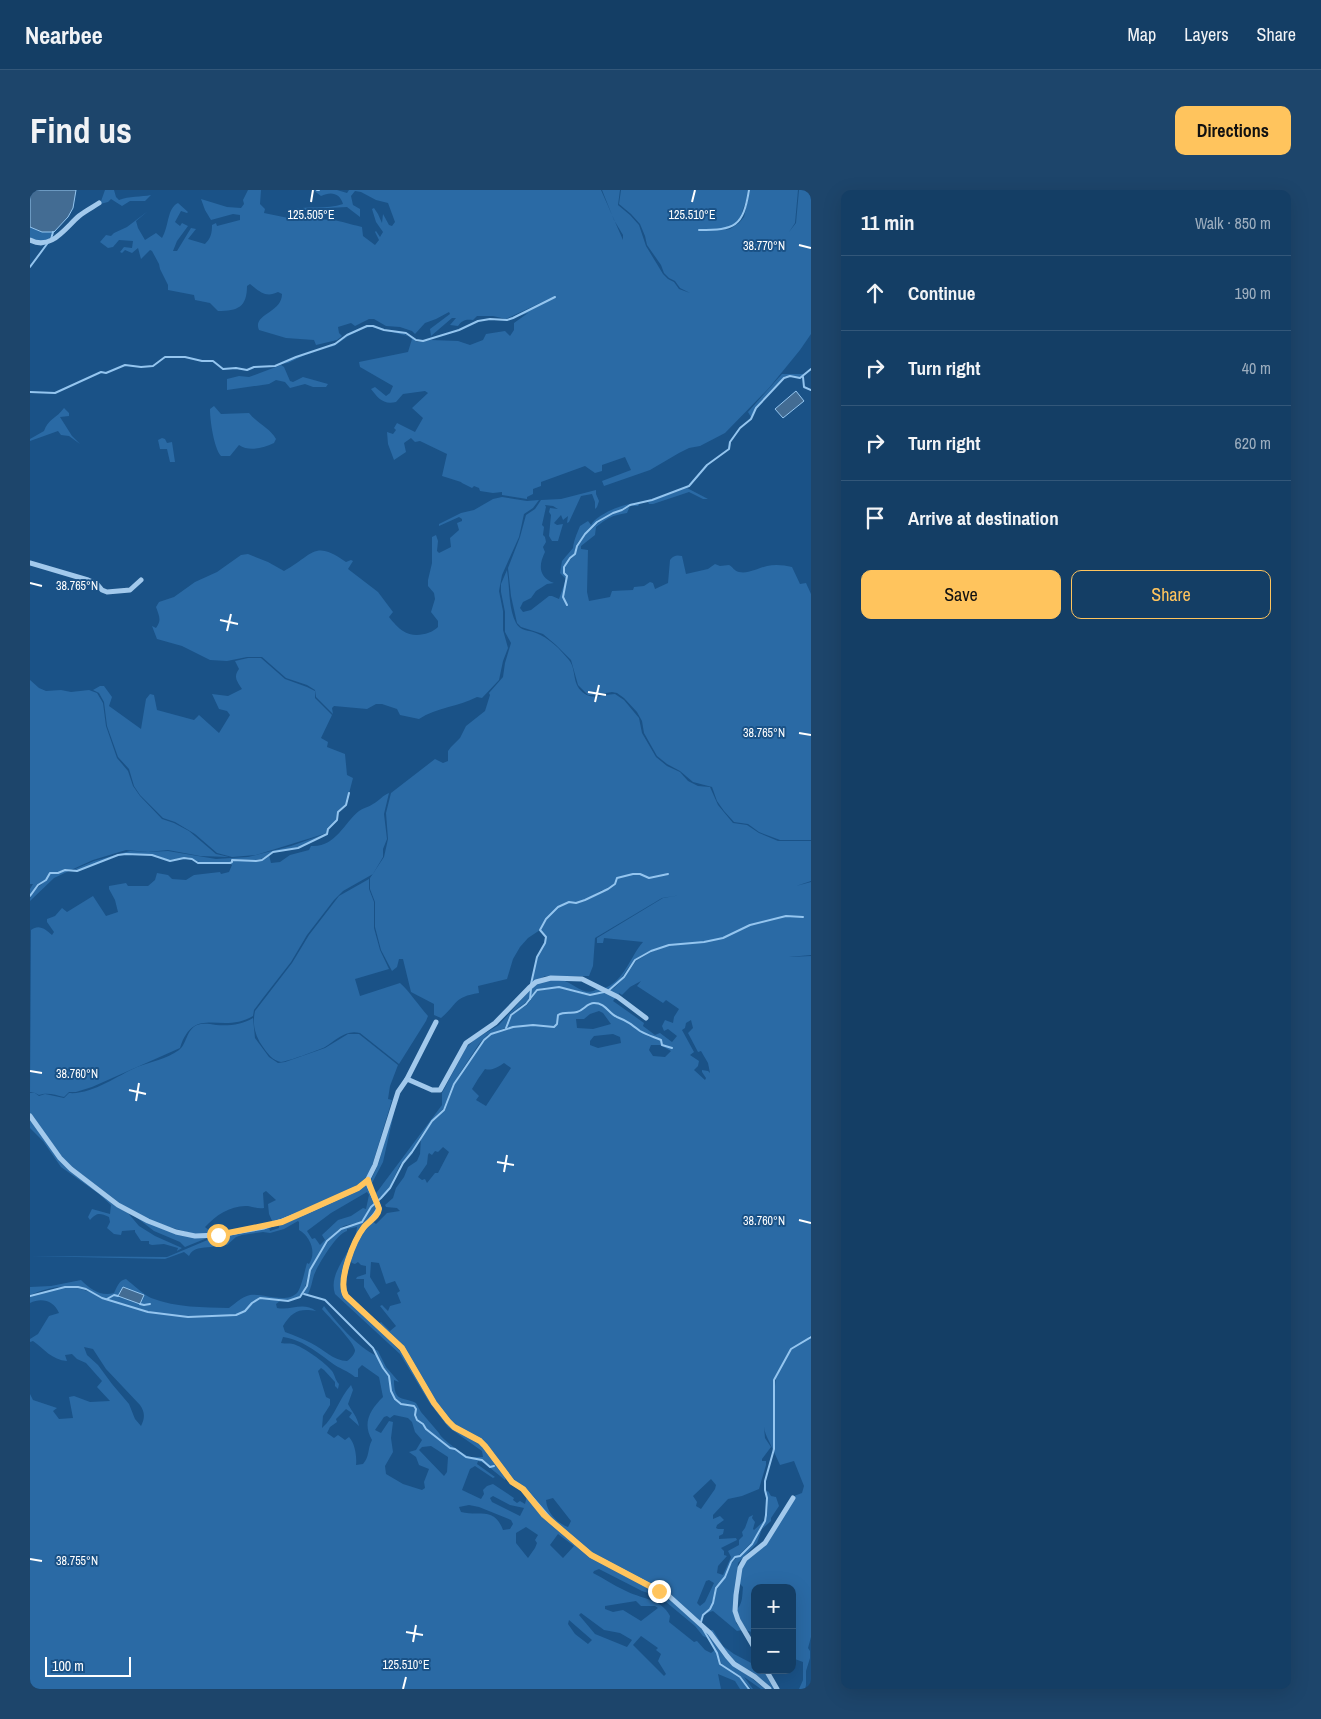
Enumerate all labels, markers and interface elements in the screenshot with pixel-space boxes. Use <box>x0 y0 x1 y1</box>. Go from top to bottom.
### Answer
text: Nearbee <box>25 19 103 51</box>
text: Map <box>1128 22 1156 47</box>
text: Layers <box>1184 22 1229 47</box>
text: Share <box>1257 22 1296 47</box>
button: Directions <box>1175 106 1291 155</box>
text: Find us <box>30 107 132 154</box>
text: 125.505°E <box>288 207 334 223</box>
text: 125.510°E <box>669 207 715 223</box>
text: 11 min <box>861 208 915 237</box>
text: Walk · 850 m <box>1195 212 1271 234</box>
text: 38.770°N <box>743 238 785 254</box>
icon: ahead <box>861 279 889 307</box>
text: Continue <box>908 280 976 306</box>
text: 190 m <box>1235 282 1271 304</box>
icon: right <box>861 354 889 382</box>
text: Turn right <box>908 355 980 381</box>
text: 40 m <box>1242 357 1271 379</box>
icon: right <box>861 429 889 457</box>
text: Turn right <box>908 430 980 456</box>
text: 620 m <box>1235 432 1271 454</box>
icon: arrive <box>861 504 889 532</box>
text: Arrive at destination <box>908 505 1059 531</box>
button: Save <box>861 570 1061 619</box>
button: Share <box>1071 570 1271 619</box>
text: 38.765°N <box>56 578 98 594</box>
text: 38.765°N <box>743 725 785 741</box>
text: 38.760°N <box>56 1066 98 1082</box>
text: 38.760°N <box>743 1213 785 1229</box>
route start <box>207 1224 230 1247</box>
text: 38.755°N <box>56 1553 98 1569</box>
route end <box>648 1580 671 1603</box>
map controls <box>751 1584 796 1674</box>
button: + <box>751 1584 796 1629</box>
button: − <box>751 1629 796 1674</box>
scale bar <box>45 1654 131 1677</box>
text: 100 m <box>52 1657 84 1675</box>
text: 125.510°E <box>383 1657 429 1673</box>

